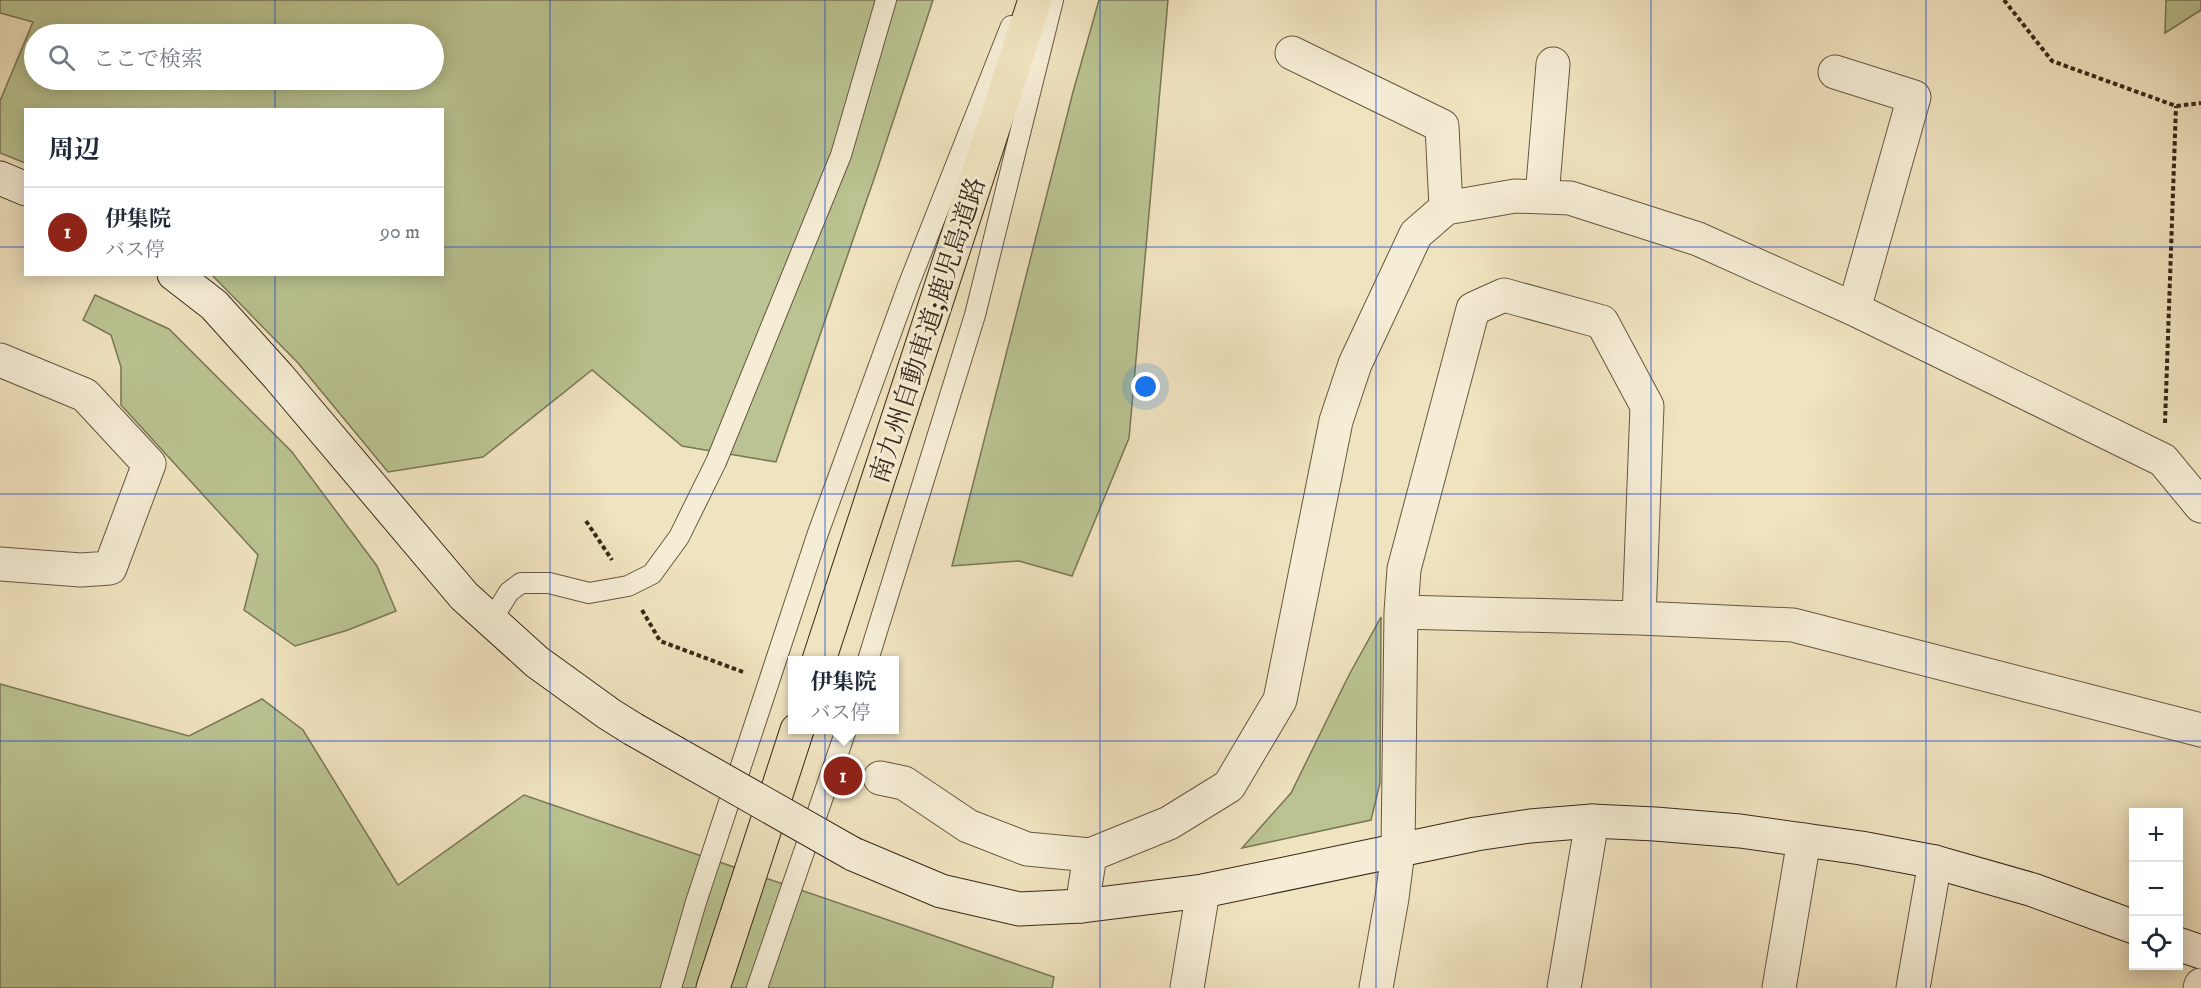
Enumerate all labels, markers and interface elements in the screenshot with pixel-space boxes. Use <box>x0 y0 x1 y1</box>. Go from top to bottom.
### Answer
search box <box>24 24 444 90</box>
icon: search <box>45 41 78 74</box>
text: ここで検索 <box>93 46 203 73</box>
text: 周辺 <box>48 134 100 167</box>
street label: 南九州自動車道;鹿児島道路 <box>863 173 994 488</box>
text: 伊集院 <box>105 206 171 233</box>
text: 1 <box>64 220 71 245</box>
text: 90 m <box>380 220 420 245</box>
text: バス停 <box>105 238 165 263</box>
your location <box>1131 372 1160 401</box>
popup <box>788 656 899 734</box>
text: 伊集院 <box>810 669 877 696</box>
text: バス停 <box>810 701 870 726</box>
pin: 1 <box>824 754 862 798</box>
map controls <box>2129 808 2183 970</box>
button: + <box>2129 808 2183 862</box>
button: − <box>2129 862 2183 916</box>
button: locate <box>2129 916 2183 970</box>

